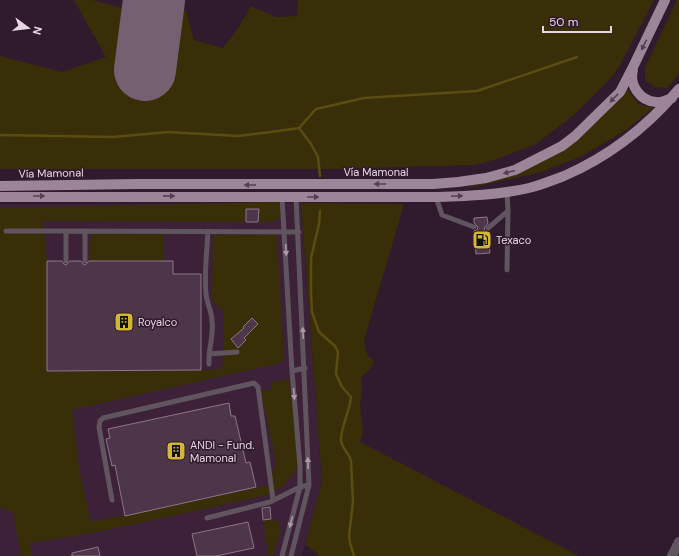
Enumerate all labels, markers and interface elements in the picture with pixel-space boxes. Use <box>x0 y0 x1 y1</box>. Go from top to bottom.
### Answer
north arrow <box>8 8 48 48</box>
scale bar <box>543 8 611 34</box>
text: 50 m <box>549 14 578 30</box>
text: N <box>30 25 45 36</box>
one-way arrow <box>641 39 647 51</box>
one-way arrow <box>609 93 619 103</box>
street label: Vía Mamonal <box>18 165 84 181</box>
street label: Vía Mamonal <box>343 165 409 179</box>
one-way arrow <box>503 169 515 175</box>
one-way arrow <box>373 181 386 187</box>
one-way arrow <box>243 182 256 188</box>
one-way arrow <box>33 193 46 199</box>
one-way arrow <box>163 193 176 199</box>
one-way arrow <box>451 193 464 199</box>
one-way arrow <box>307 194 320 200</box>
fuel station icon: Texaco <box>471 229 493 251</box>
place label: Texaco <box>496 233 531 247</box>
one-way arrow <box>282 244 289 256</box>
building icon: Royalco <box>113 311 135 333</box>
place label: Royalco <box>138 315 177 329</box>
one-way arrow <box>300 326 306 339</box>
one-way arrow <box>291 388 298 400</box>
place label: ANDI - Fund. Mamonal <box>190 438 254 465</box>
building icon: ANDI - Fund. Mamonal <box>165 440 187 462</box>
one-way arrow <box>305 456 311 469</box>
one-way arrow <box>288 516 294 528</box>

